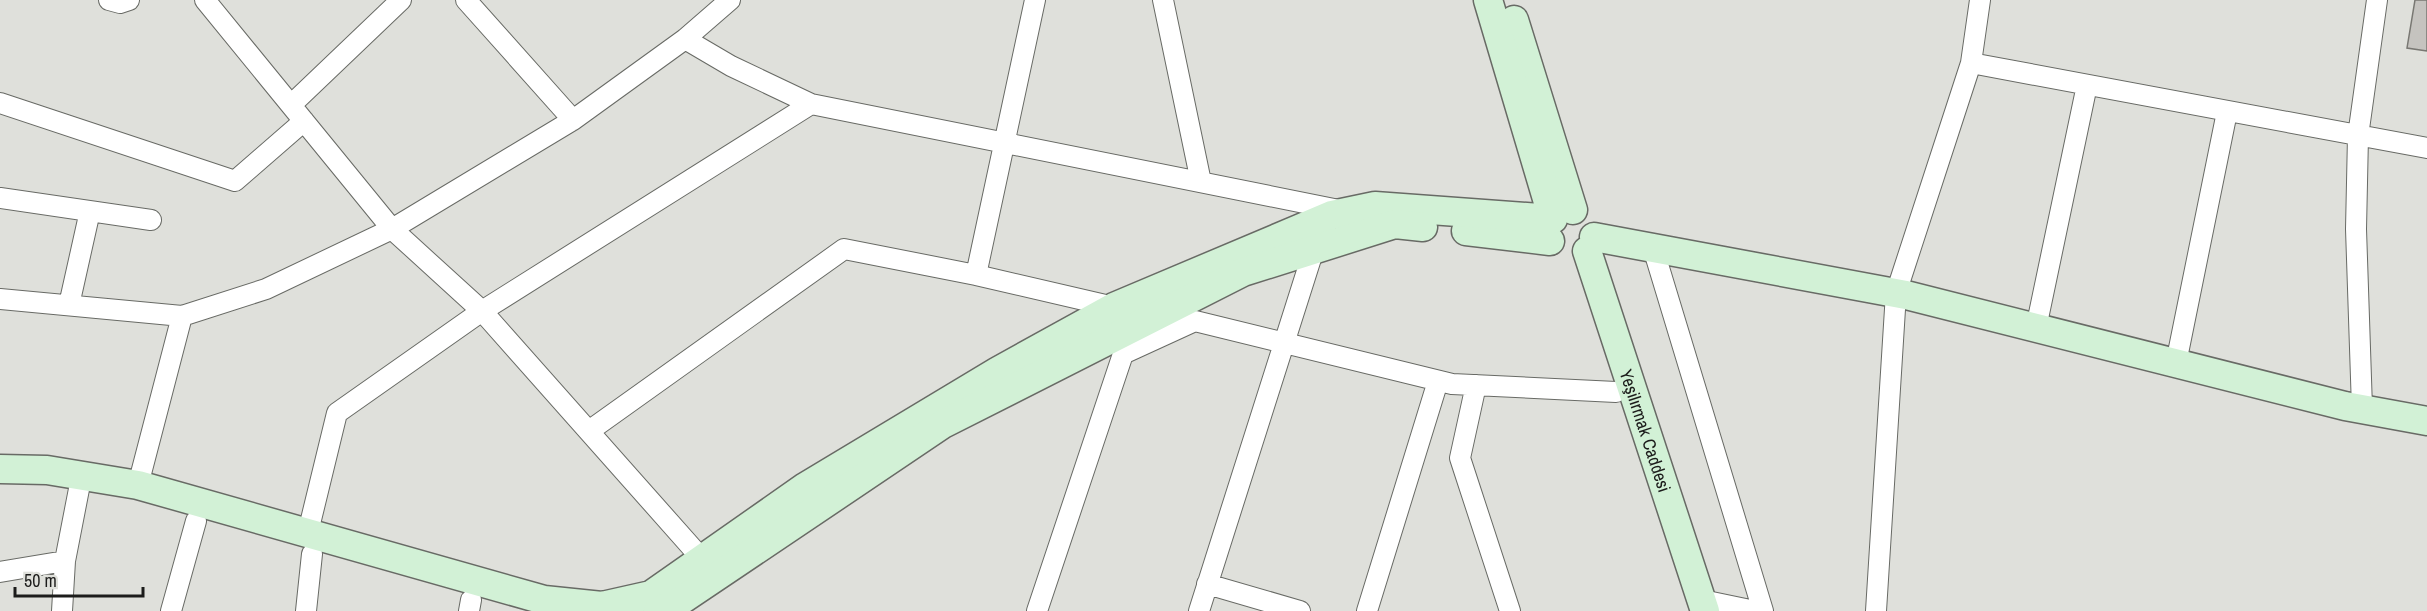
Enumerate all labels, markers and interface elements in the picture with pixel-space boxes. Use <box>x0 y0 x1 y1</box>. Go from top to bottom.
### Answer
street label: Yeşilırmak Caddesi <box>1614 366 1678 495</box>
scale bar <box>15 560 142 598</box>
text: 50 m <box>24 568 57 593</box>

